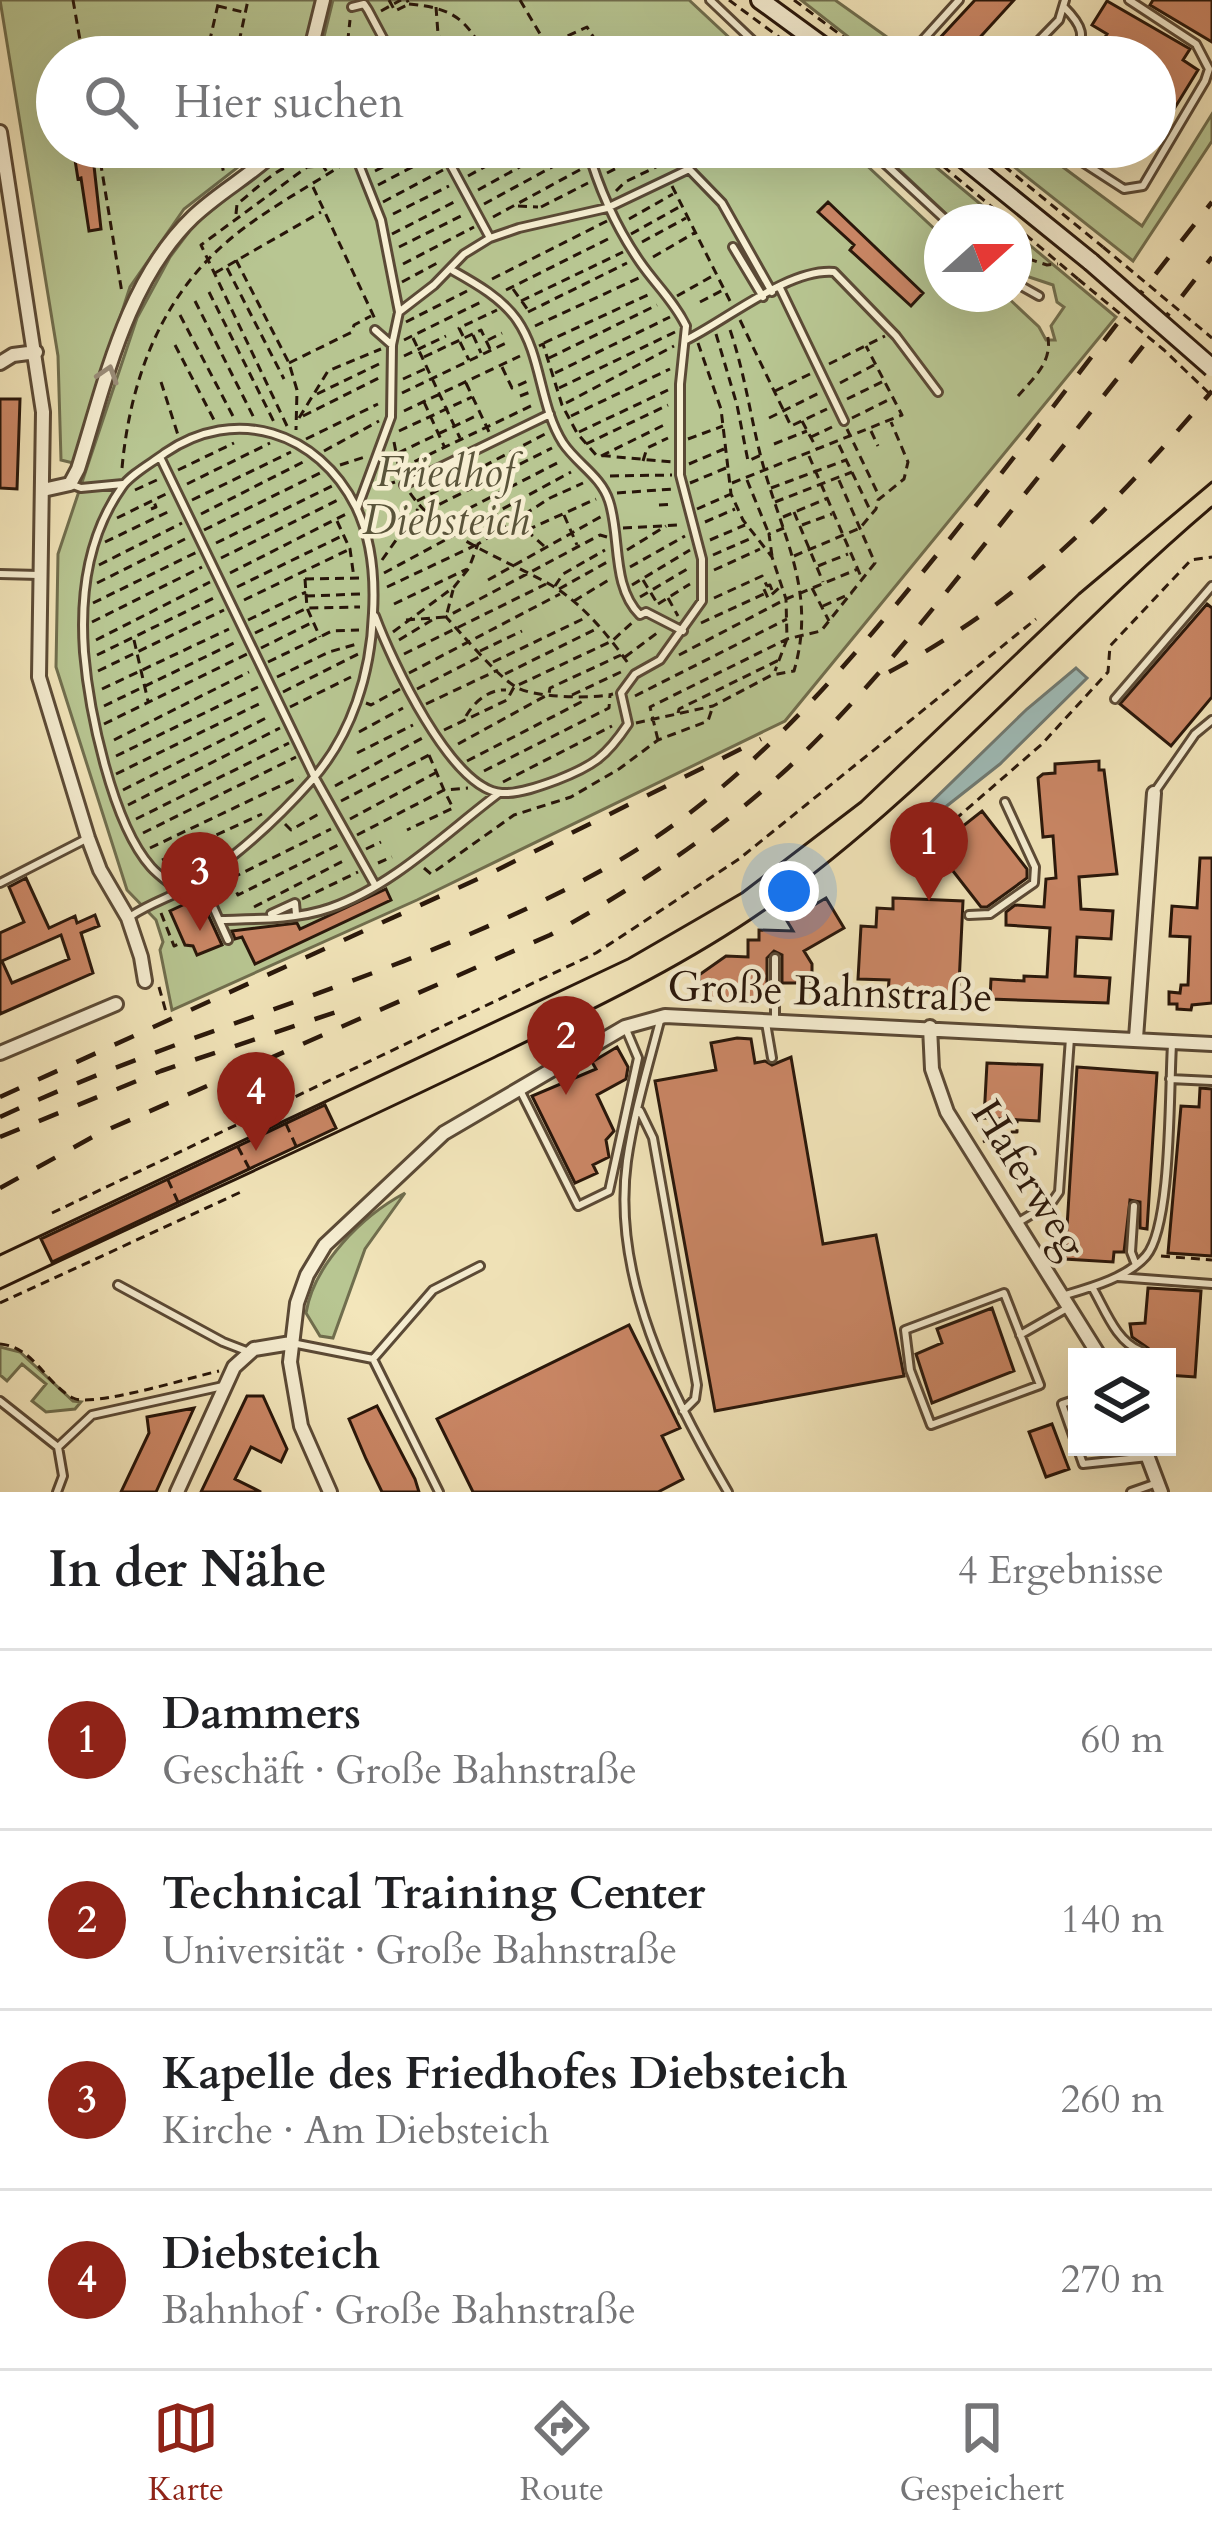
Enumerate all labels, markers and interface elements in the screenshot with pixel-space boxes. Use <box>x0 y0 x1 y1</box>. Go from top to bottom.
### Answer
search box <box>36 36 1176 168</box>
icon: search <box>78 69 144 135</box>
text: Hier suchen <box>174 72 404 133</box>
north arrow <box>924 204 1032 312</box>
one-way arrow <box>94 364 119 385</box>
park label: Friedhof Diebsteich <box>362 444 530 549</box>
pin: 1 <box>890 802 968 901</box>
pin: 3 <box>161 832 239 931</box>
your location <box>759 861 819 921</box>
street label: Große Bahnstraße <box>667 958 993 1026</box>
pin: 2 <box>527 996 605 1095</box>
pin: 4 <box>217 1052 295 1151</box>
street label: Haferweg <box>958 1089 1100 1269</box>
map controls <box>1068 1348 1176 1456</box>
button: layers <box>1068 1348 1176 1456</box>
text: In der Nähe <box>48 1535 327 1605</box>
text: 4 Ergebnisse <box>958 1544 1164 1597</box>
text: Dammers <box>162 1683 361 1744</box>
text: 1 <box>77 1713 97 1766</box>
text: 60 m <box>1081 1713 1164 1766</box>
text: Geschäft · Große Bahnstraße <box>162 1744 637 1797</box>
text: Technical Training Center <box>162 1863 705 1924</box>
text: 2 <box>77 1893 97 1946</box>
text: 140 m <box>1061 1893 1164 1946</box>
text: Universität · Große Bahnstraße <box>162 1924 677 1977</box>
text: Kapelle des Friedhofes Diebsteich <box>162 2043 848 2104</box>
text: 3 <box>77 2073 97 2126</box>
text: 260 m <box>1061 2073 1164 2126</box>
text: Kirche · Am Diebsteich <box>162 2104 550 2157</box>
text: Diebsteich <box>162 2223 380 2284</box>
text: 4 <box>77 2253 97 2306</box>
text: 270 m <box>1061 2253 1164 2306</box>
text: Bahnhof · Große Bahnstraße <box>162 2284 636 2337</box>
tab: Karte <box>148 2395 224 2512</box>
tab: Route <box>520 2395 604 2512</box>
tab: Gespeichert <box>900 2395 1064 2512</box>

